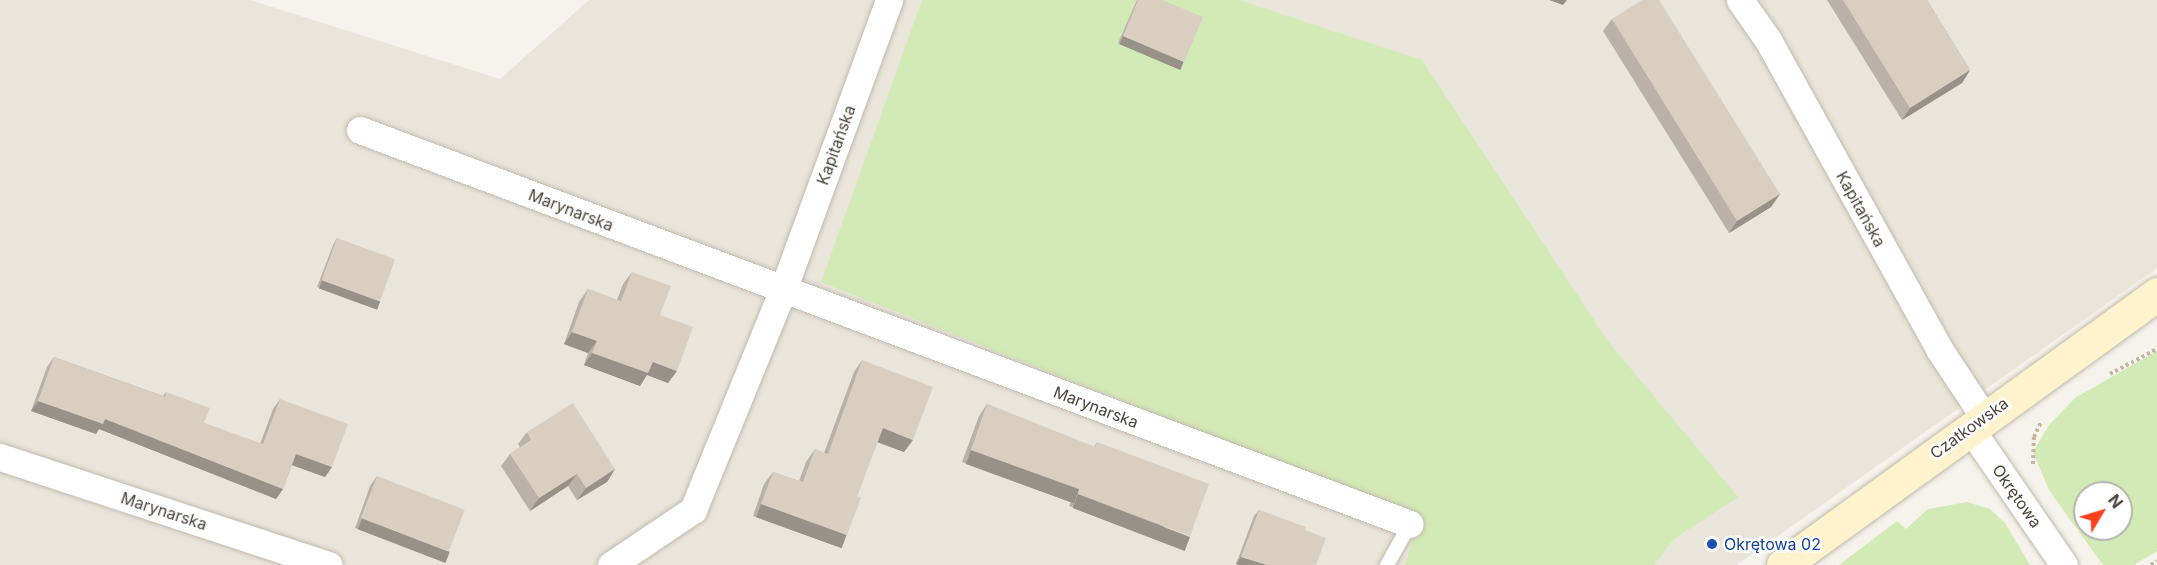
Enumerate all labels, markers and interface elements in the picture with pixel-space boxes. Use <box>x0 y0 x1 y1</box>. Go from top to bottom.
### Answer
street label: Kapitańska <box>813 103 859 187</box>
street label: Kapitańska <box>1832 168 1890 250</box>
street label: Marynarska <box>526 185 616 235</box>
street label: Marynarska <box>1051 382 1141 432</box>
street label: Czatkowska <box>1926 393 2012 463</box>
street label: Okrętowa <box>1988 461 2046 531</box>
north arrow <box>2073 481 2133 541</box>
street label: Marynarska <box>119 488 209 534</box>
text: N <box>2104 490 2127 512</box>
place label: Okrętowa 02 <box>1724 534 1821 554</box>
marker: Okrętowa 02 <box>1705 537 1719 551</box>

